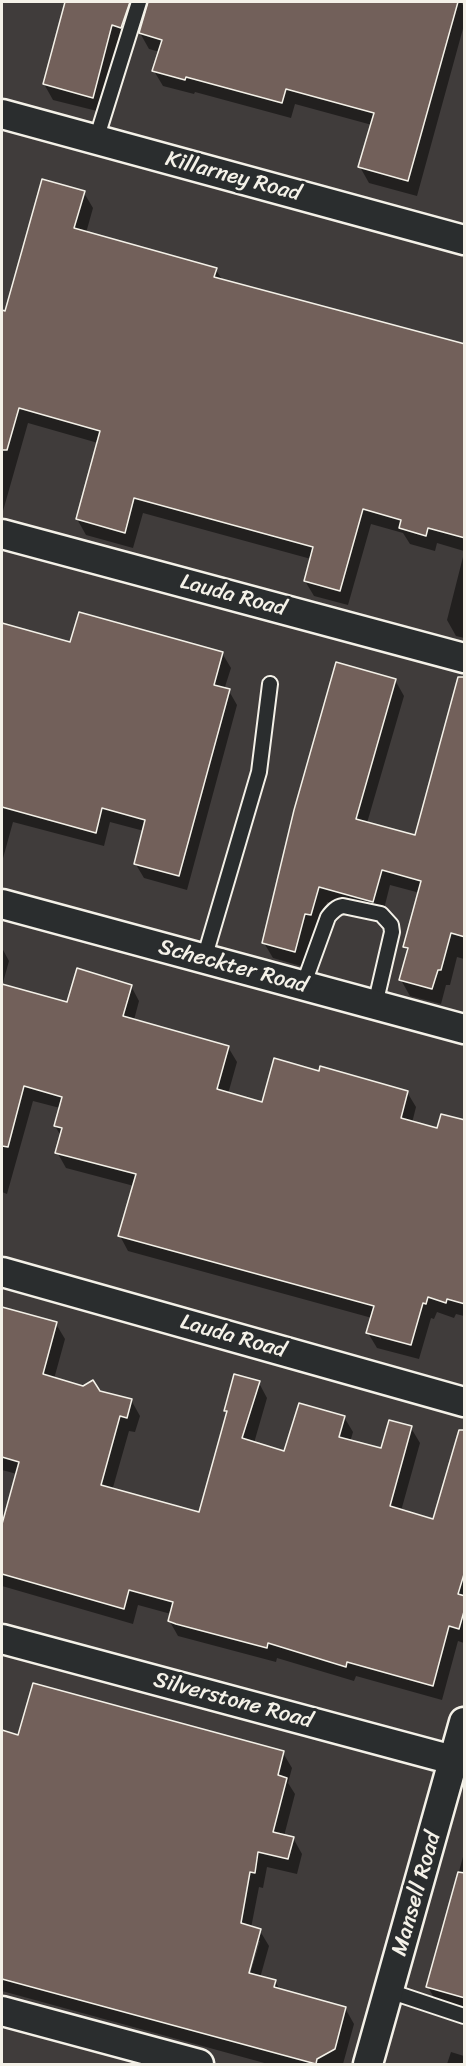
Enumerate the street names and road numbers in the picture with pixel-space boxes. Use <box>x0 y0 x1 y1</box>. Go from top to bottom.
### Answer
street label: Killarney Road <box>163 146 303 208</box>
street label: Lauda Road <box>177 569 289 623</box>
street label: Scheckter Road <box>156 934 310 1000</box>
street label: Lauda Road <box>177 1309 289 1365</box>
street label: Silverstone Road <box>151 1667 315 1735</box>
street label: Mansell Road <box>387 1829 447 1959</box>

